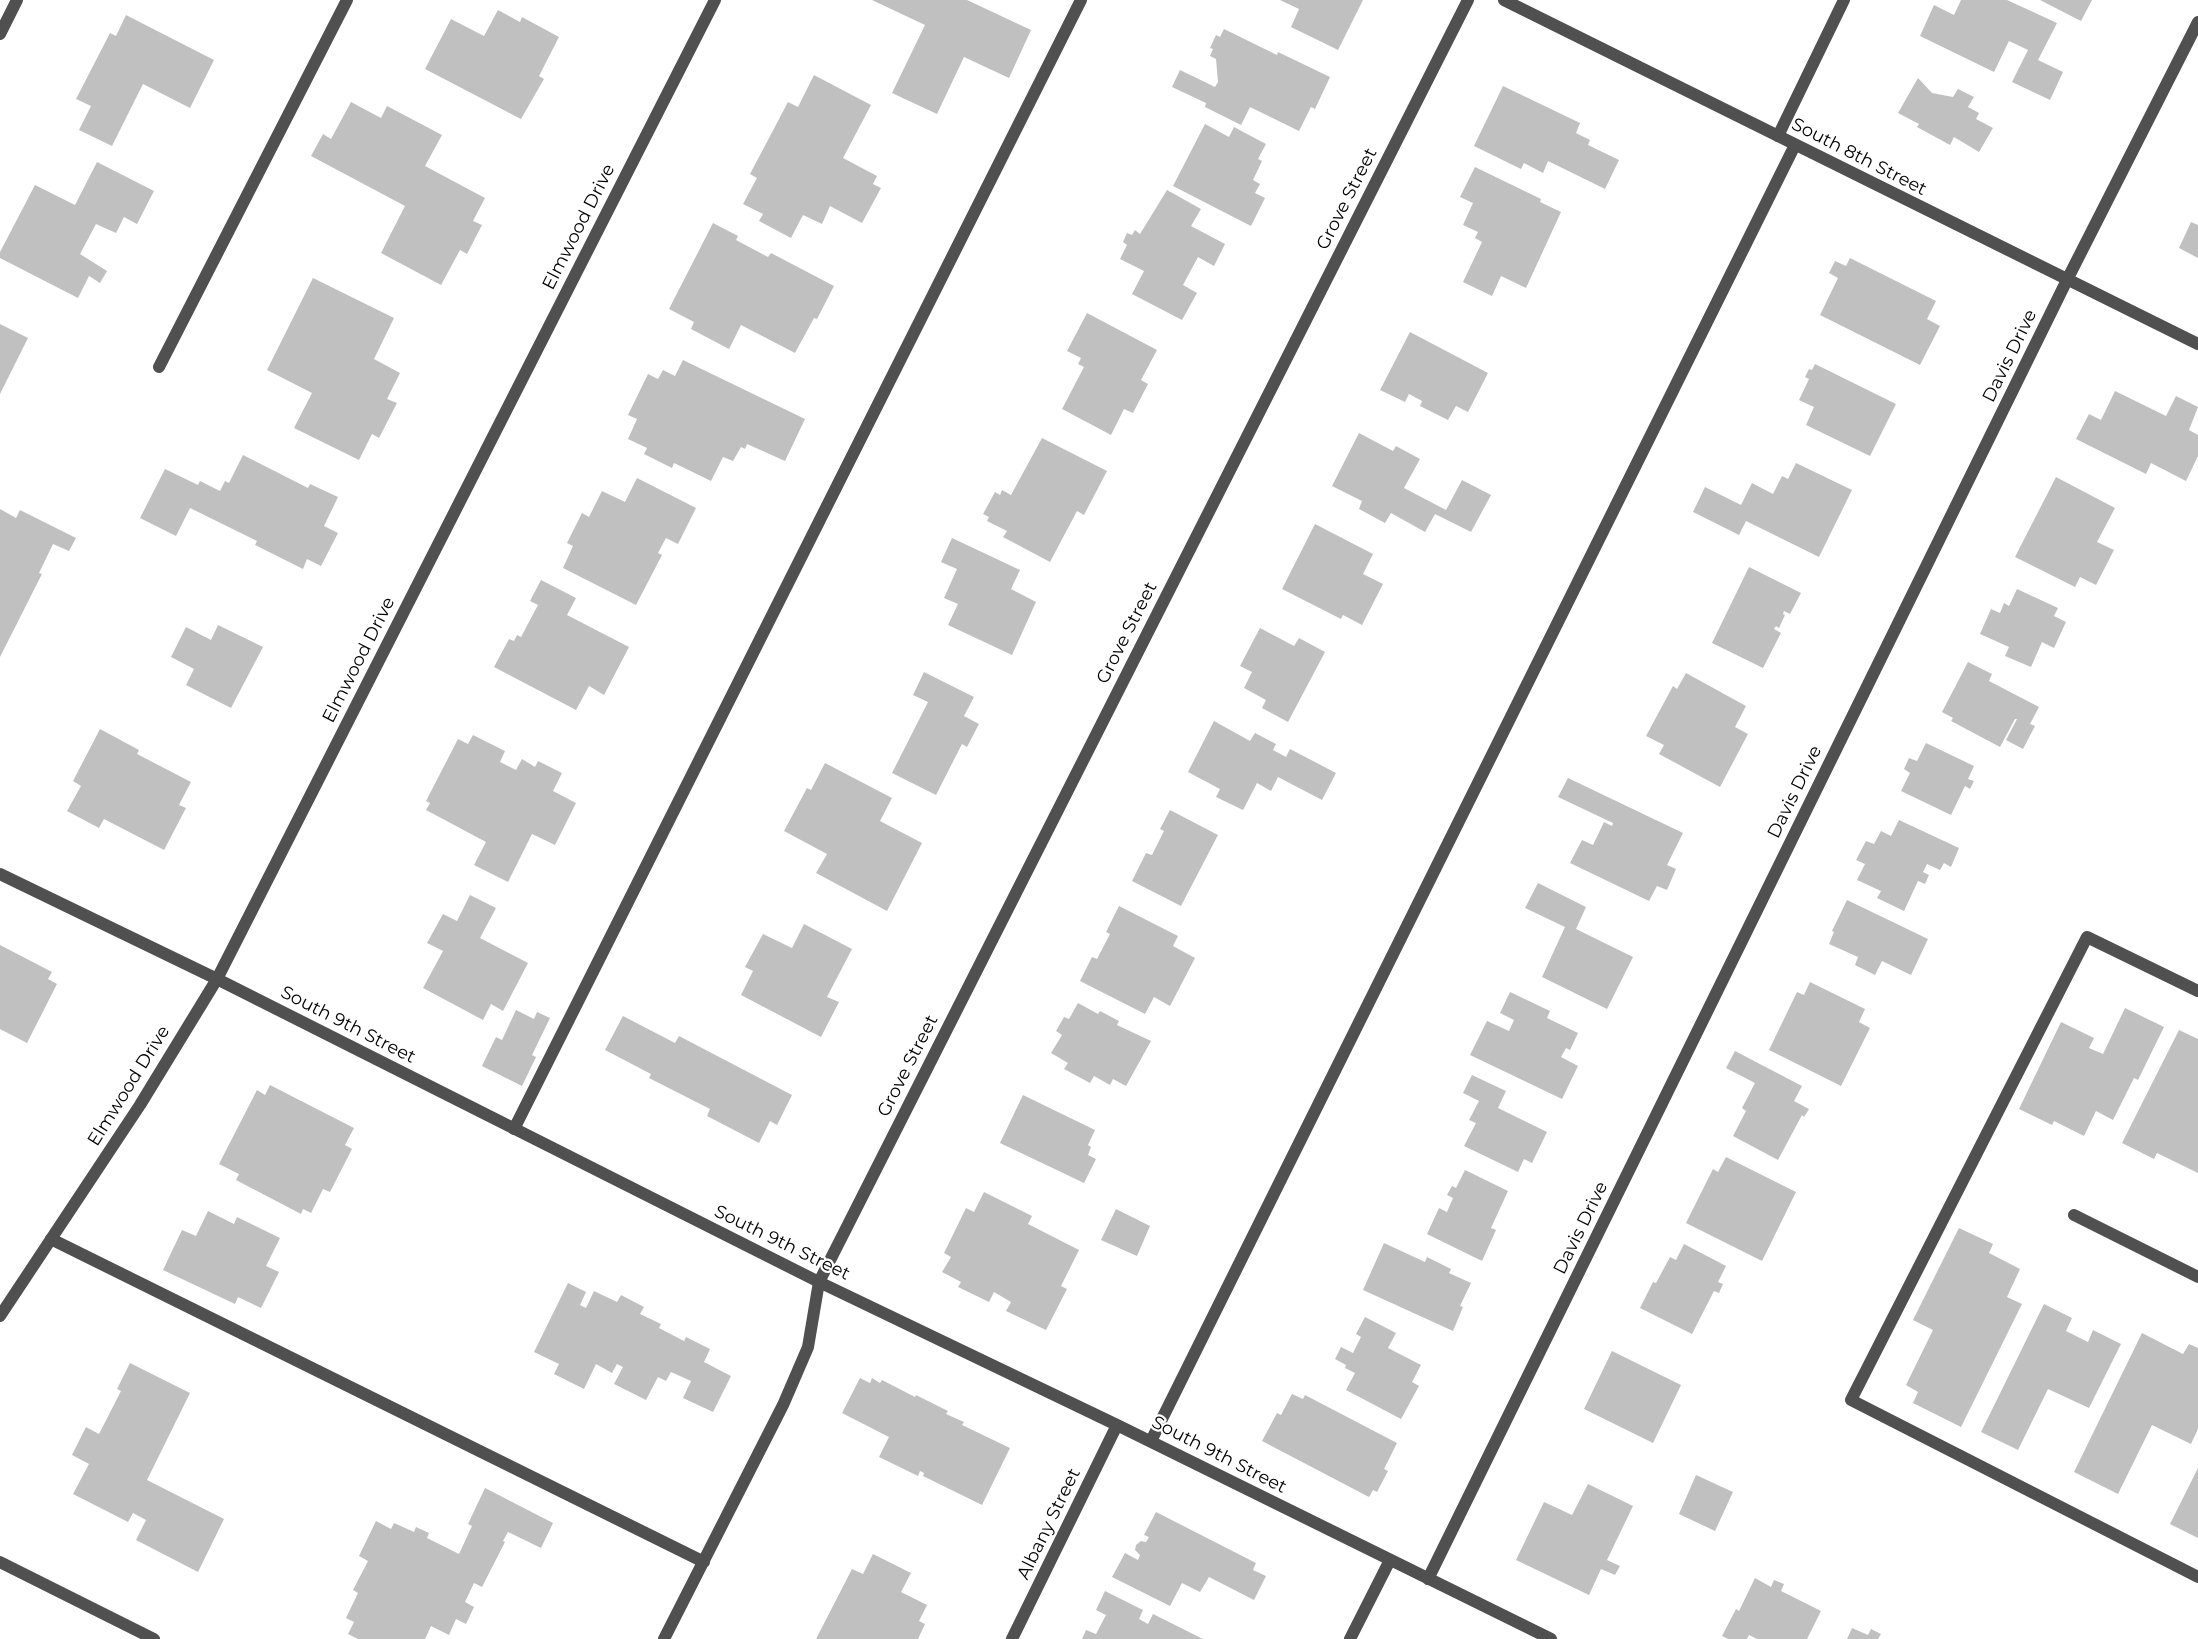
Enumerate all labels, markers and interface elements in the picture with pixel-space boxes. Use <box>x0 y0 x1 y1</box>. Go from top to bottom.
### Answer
street label: South 8th Street <box>1788 114 1930 200</box>
street label: Grove Street <box>1312 144 1382 254</box>
street label: Elmwood Drive <box>538 161 620 293</box>
street label: Davis Drive <box>1978 306 2042 406</box>
street label: Grove Street <box>1092 578 1162 688</box>
street label: Elmwood Drive <box>318 594 400 726</box>
street label: Davis Drive <box>1763 742 1827 842</box>
street label: South 9th Street <box>277 982 419 1068</box>
street label: Grove Street <box>873 1011 943 1121</box>
street label: Elmwood Drive <box>83 1022 175 1150</box>
street label: Davis Drive <box>1549 1178 1613 1278</box>
street label: South 9th Street <box>711 1201 853 1285</box>
street label: South 9th Street <box>1148 1412 1290 1498</box>
street label: Albany Street <box>1013 1465 1085 1583</box>

